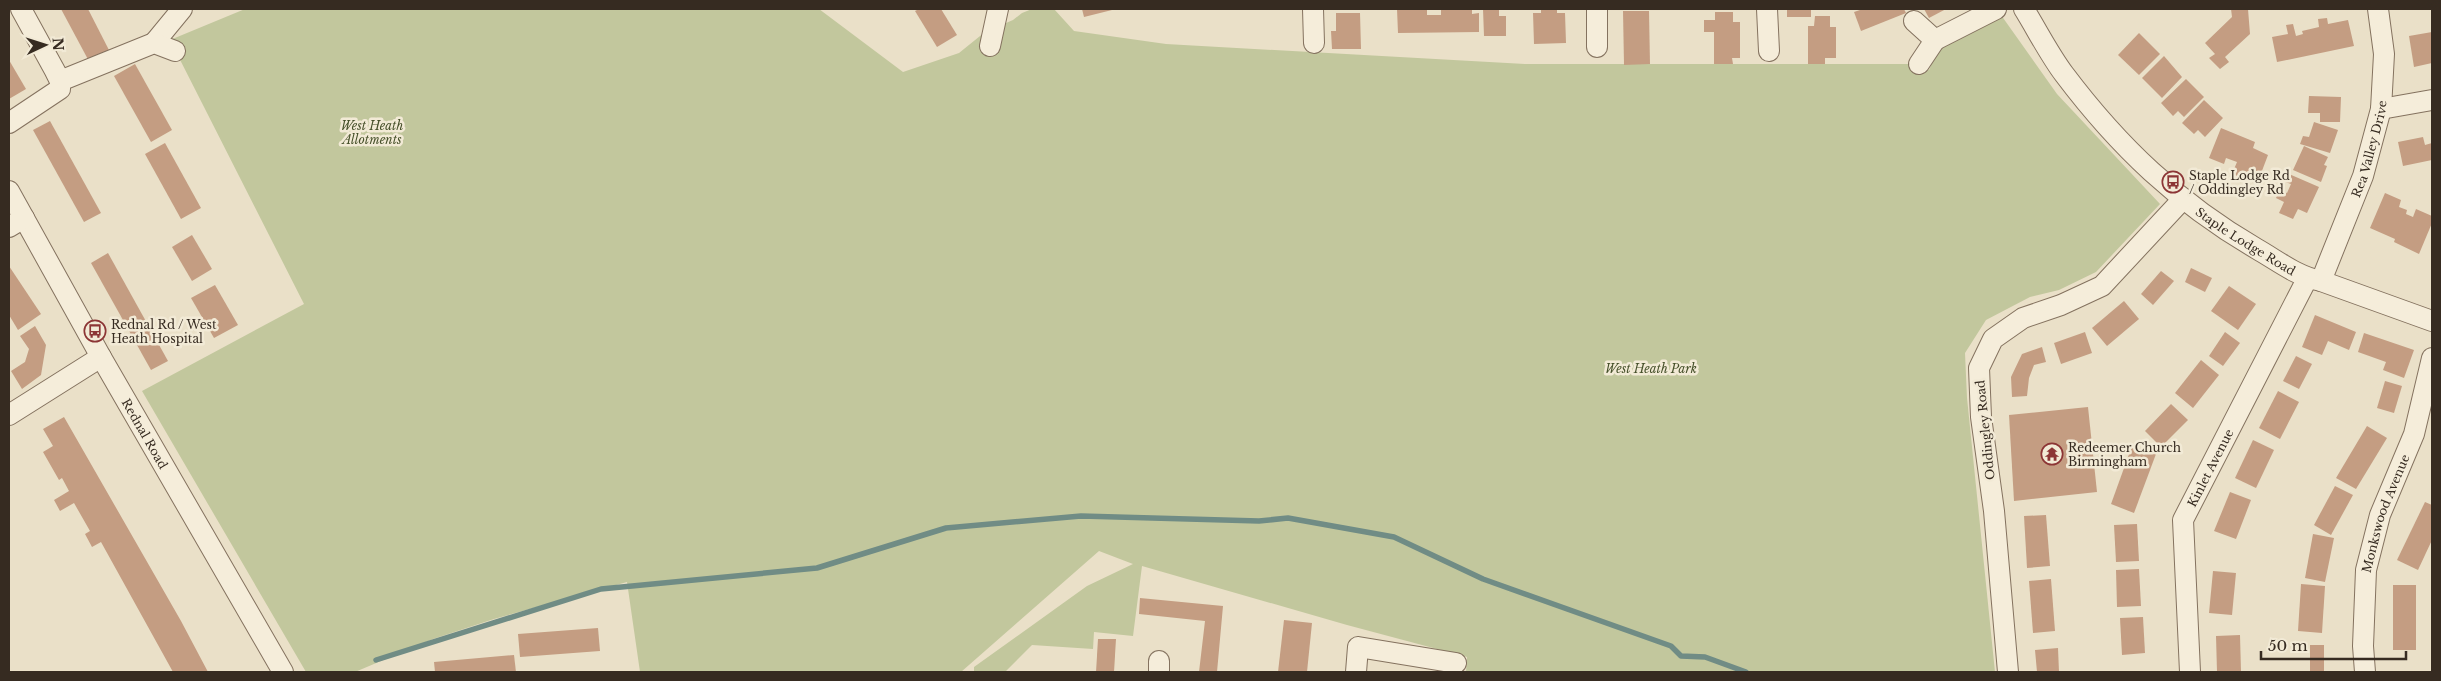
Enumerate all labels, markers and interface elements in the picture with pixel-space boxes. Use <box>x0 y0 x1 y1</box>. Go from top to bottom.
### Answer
north arrow <box>20 20 70 70</box>
text: N <box>49 37 67 51</box>
street label: Rea Valley Drive <box>2348 100 2389 199</box>
park label: West Heath Allotments <box>340 118 404 147</box>
place label: Staple Lodge Rd / Oddingley Rd <box>2189 168 2290 197</box>
bus stop icon: Staple Lodge Rd / Oddingley Rd <box>2161 170 2185 194</box>
street label: Staple Lodge Road <box>2193 204 2298 278</box>
place label: Rednal Rd / West Heath Hospital <box>111 317 217 346</box>
bus stop icon: Rednal Rd / West Heath Hospital <box>83 319 107 343</box>
park label: West Heath Park <box>1605 361 1697 376</box>
street label: Oddingley Road <box>1972 379 1998 481</box>
street label: Rednal Road <box>119 396 171 471</box>
street label: Kinlet Avenue <box>2184 426 2236 509</box>
place label: Redeemer Church Birmingham <box>2068 440 2181 469</box>
temple icon: Redeemer Church Birmingham <box>2040 442 2064 466</box>
street label: Monkswood Avenue <box>2358 452 2412 574</box>
scale bar <box>2261 628 2406 660</box>
text: 50 m <box>2268 636 2308 655</box>

